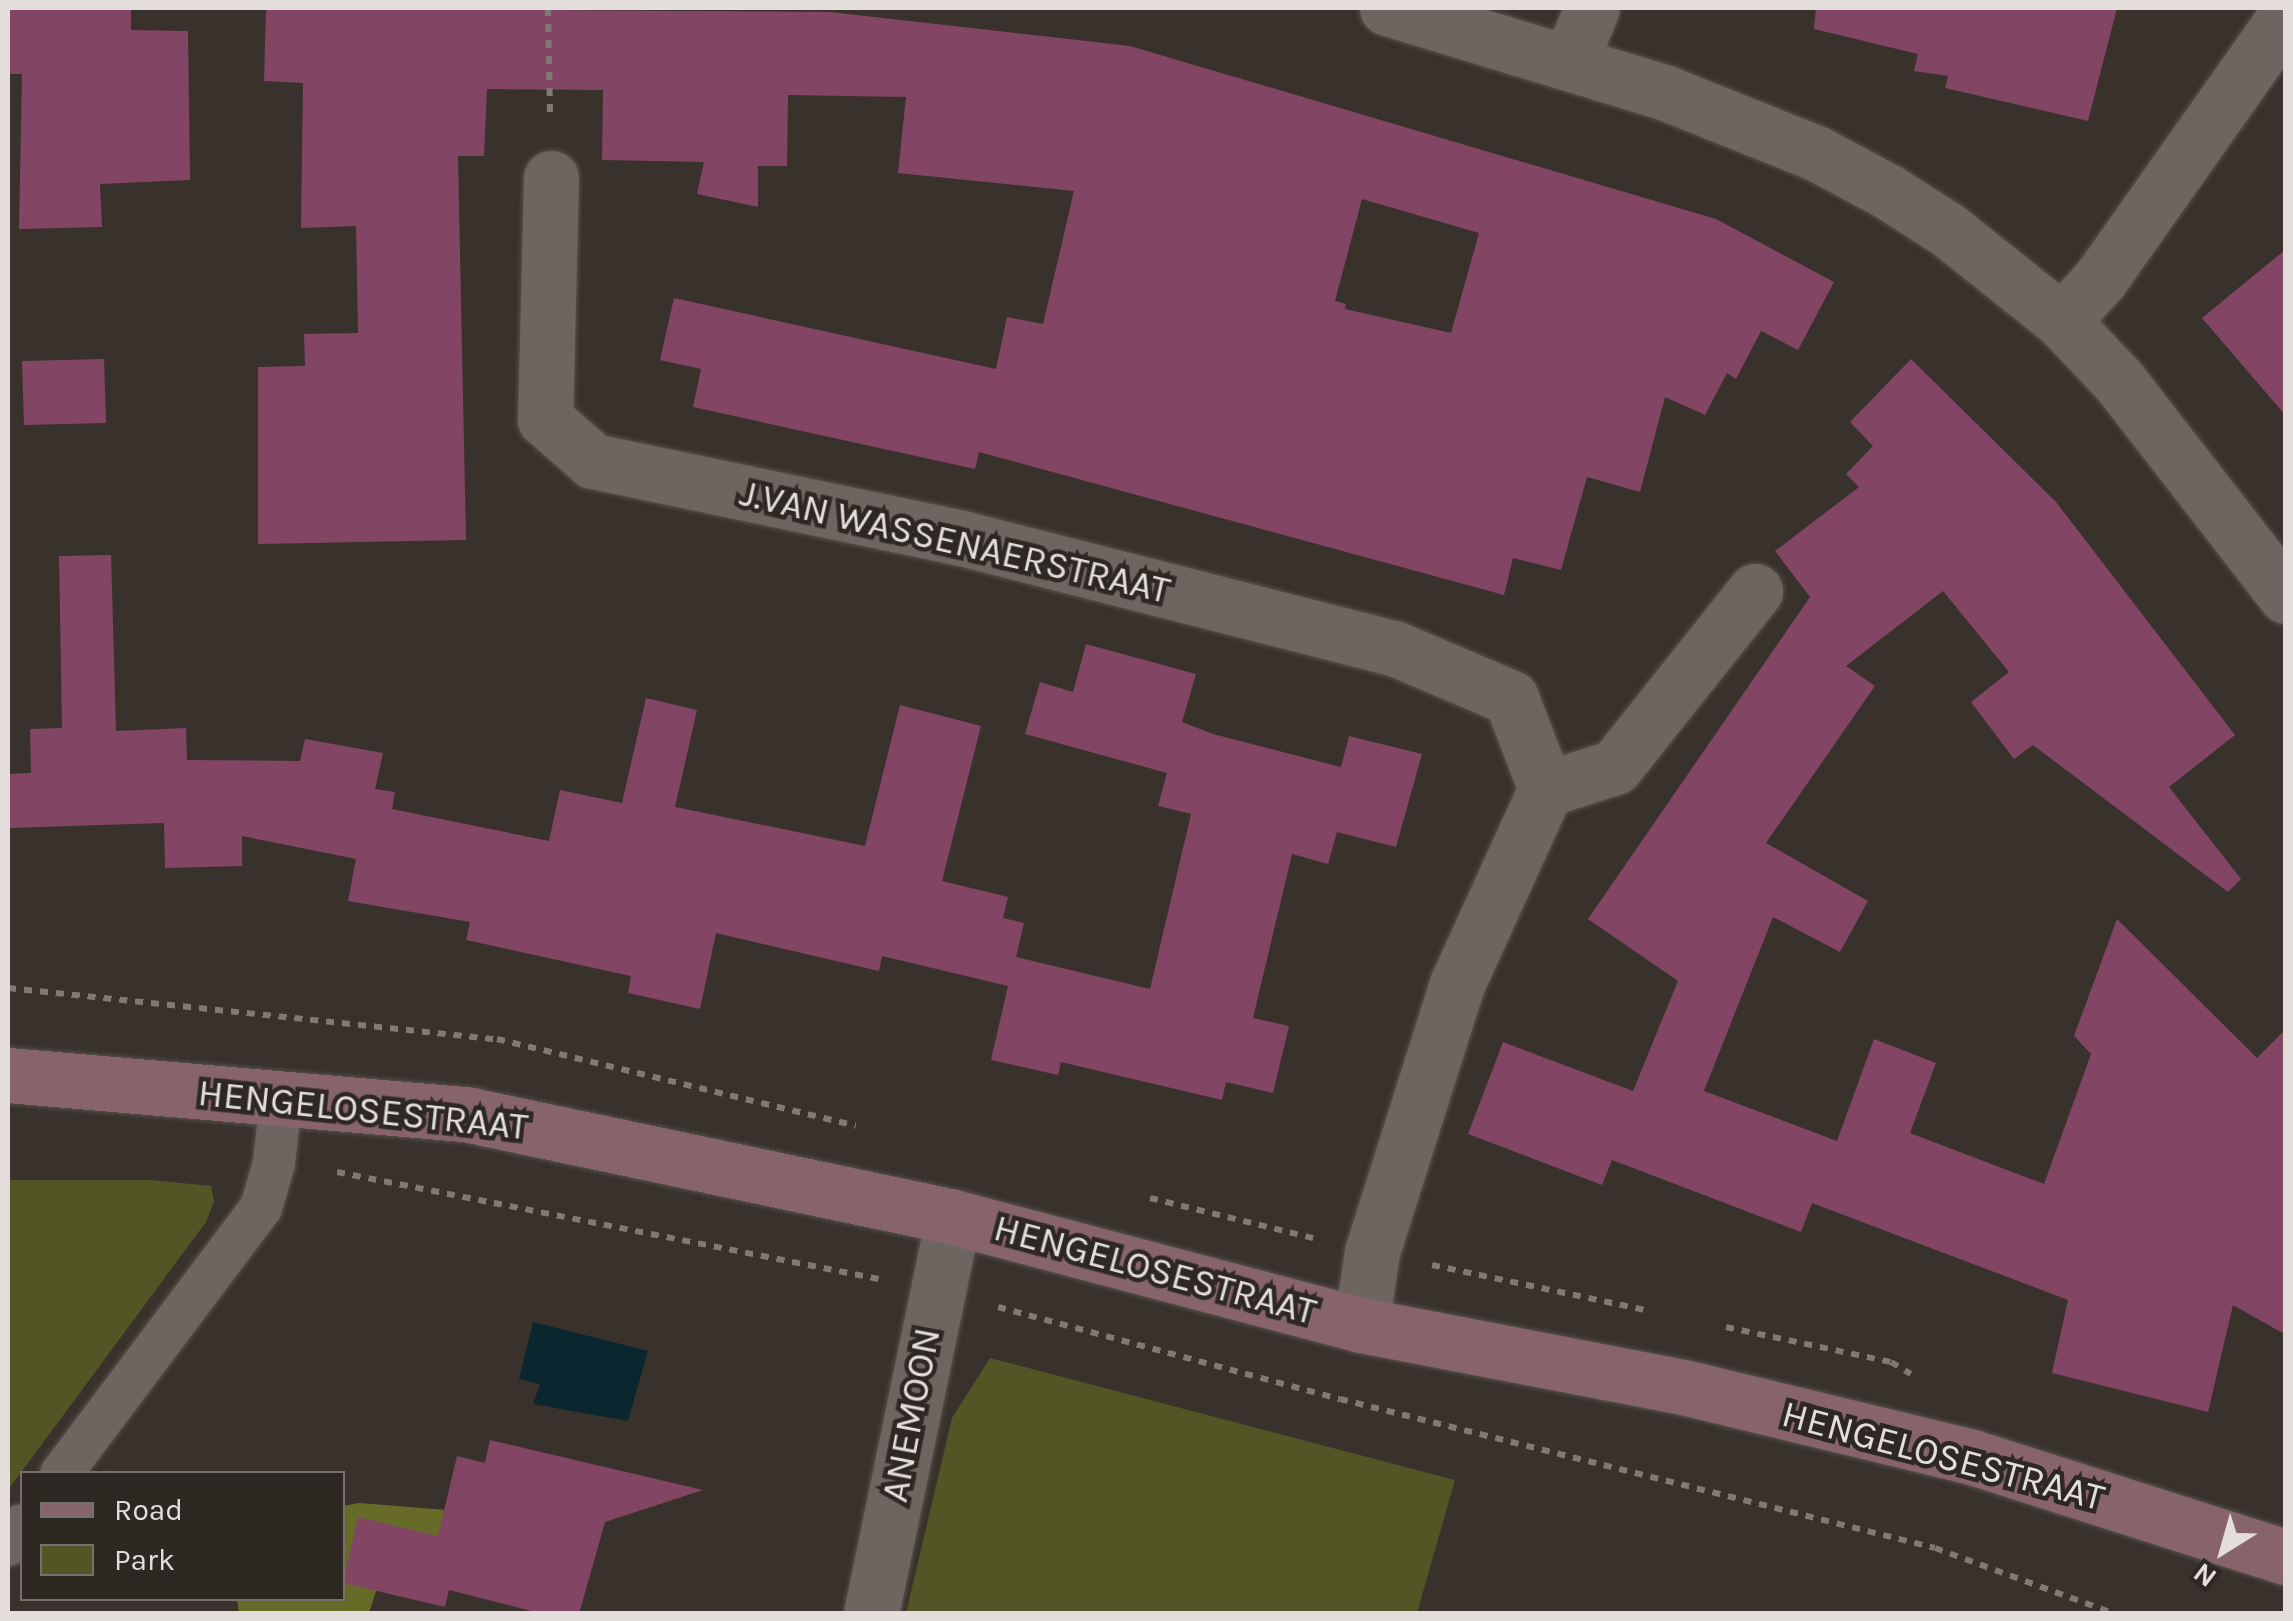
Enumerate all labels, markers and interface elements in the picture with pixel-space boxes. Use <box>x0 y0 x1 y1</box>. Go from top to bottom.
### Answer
street label: J.VAN WASSENAERSTRAAT <box>736 470 1174 614</box>
street label: HENGELOSESTRAAT <box>196 1070 530 1150</box>
street label: HENGELOSESTRAAT <box>989 1205 1321 1335</box>
street label: ANEMOON <box>872 1324 950 1506</box>
street label: HENGELOSESTRAAT <box>1777 1391 2109 1521</box>
legend <box>20 1471 345 1601</box>
text: Road <box>114 1492 183 1528</box>
north arrow <box>2173 1501 2273 1601</box>
text: Park <box>114 1542 175 1578</box>
text: N <box>2187 1556 2223 1595</box>

